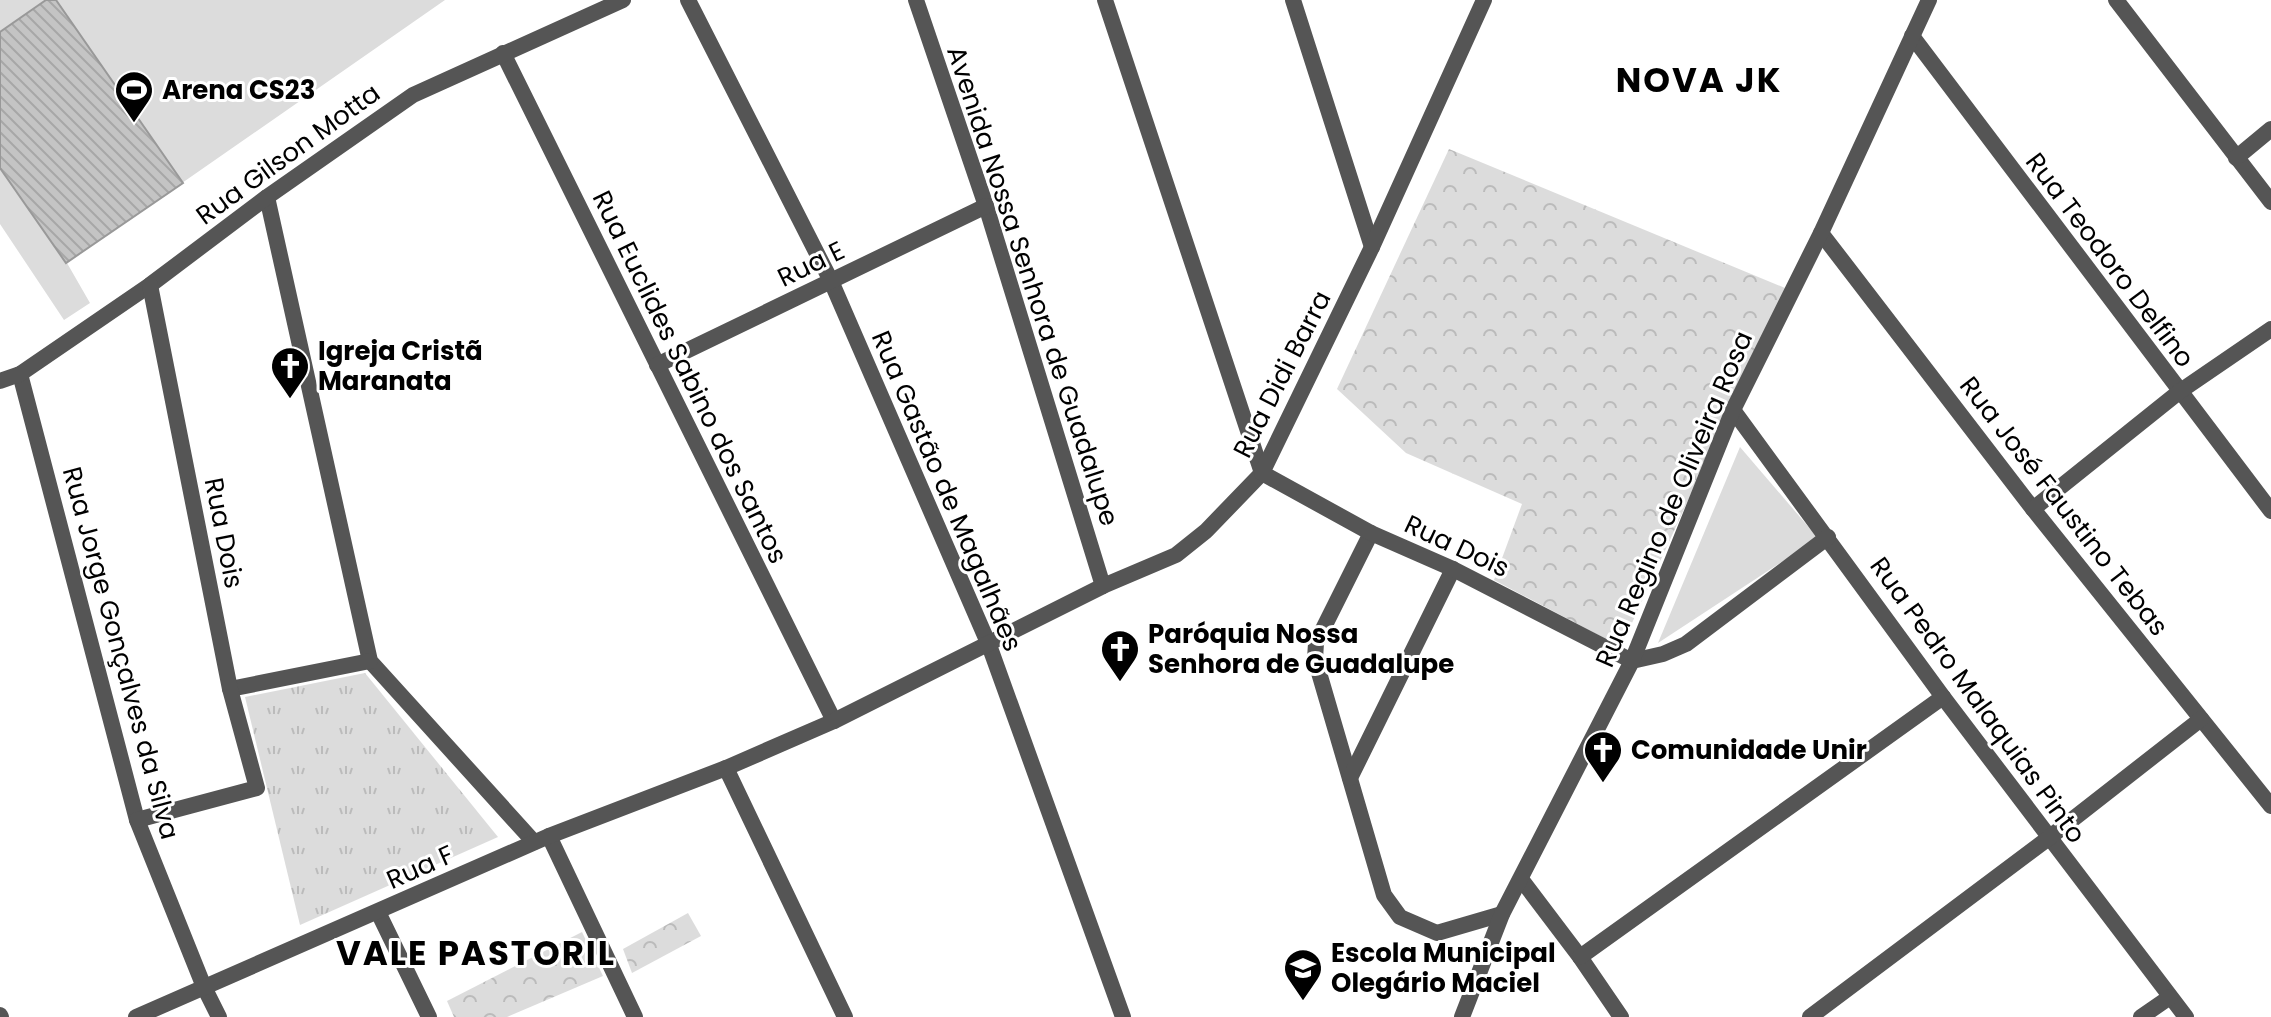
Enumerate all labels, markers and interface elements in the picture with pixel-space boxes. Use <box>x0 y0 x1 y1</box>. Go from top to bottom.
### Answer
street label: Avenida Nossa Senhora de Guadalupe <box>938 42 1128 530</box>
district label: NOVA JK <box>1616 56 1782 104</box>
sports icon: Arena CS23 <box>113 69 155 124</box>
place label: Arena CS23 <box>162 72 315 108</box>
street label: Rua Gilson Motta <box>189 75 387 233</box>
street label: Rua Teodoro Delfino <box>2017 145 2203 375</box>
street label: Rua Euclides Sabino dos Santos <box>584 185 796 569</box>
street label: Rua E <box>772 232 850 296</box>
street label: Rua Didi Barra <box>1224 284 1340 464</box>
street label: Rua Gastão de Magalhães <box>863 325 1031 657</box>
street label: Rua Regino de Oliveira Rosa <box>1587 325 1761 673</box>
place label: Igreja Cristã Maranata <box>318 333 483 399</box>
church icon: Igreja Cristã Maranata <box>269 345 311 400</box>
street label: Rua José Faustino Tebas <box>1951 369 2177 643</box>
street label: Rua Jorge Gonçalves da Silva <box>54 463 188 843</box>
street label: Rua Dois <box>196 475 252 591</box>
street label: Rua Dois <box>1399 506 1515 586</box>
street label: Rua Pedro Malaquias Pinto <box>1862 550 2094 850</box>
place label: Paróquia Nossa Senhora de Guadalupe <box>1148 616 1454 682</box>
church icon: Paróquia Nossa Senhora de Guadalupe <box>1099 628 1141 683</box>
church icon: Comunidade Unir <box>1582 729 1624 784</box>
place label: Comunidade Unir <box>1631 732 1867 768</box>
street label: Rua F <box>381 836 459 898</box>
district label: VALE PASTORIL <box>336 929 616 977</box>
place label: Escola Municipal Olegário Maciel <box>1331 935 1556 1001</box>
school or university icon: Escola Municipal Olegário Maciel <box>1282 947 1324 1002</box>

